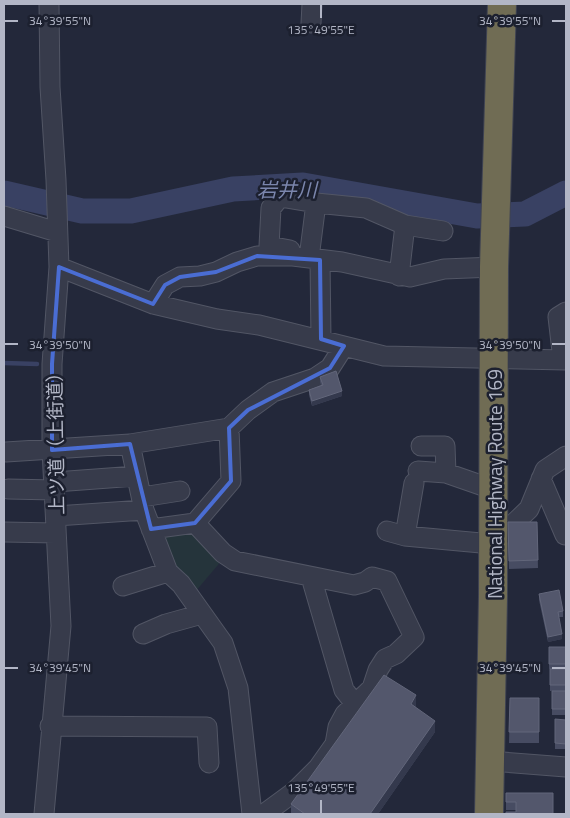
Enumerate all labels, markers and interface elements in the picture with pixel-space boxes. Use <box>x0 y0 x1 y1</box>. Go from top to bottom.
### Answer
text: 34°39'55"N <box>29 11 91 30</box>
text: 34°39'55"N <box>479 11 541 30</box>
text: 135°49'55"E <box>287 20 355 39</box>
water label: 岩井川 <box>257 174 319 205</box>
text: 34°39'50"N <box>29 335 91 354</box>
text: 34°39'50"N <box>479 335 541 354</box>
street label: 上ツ道（上街道） <box>39 363 71 515</box>
street label: National Highway Route 169 <box>480 369 509 599</box>
text: 34°39'45"N <box>29 658 91 677</box>
text: 34°39'45"N <box>479 658 541 677</box>
text: 135°49'55"E <box>287 778 355 797</box>

